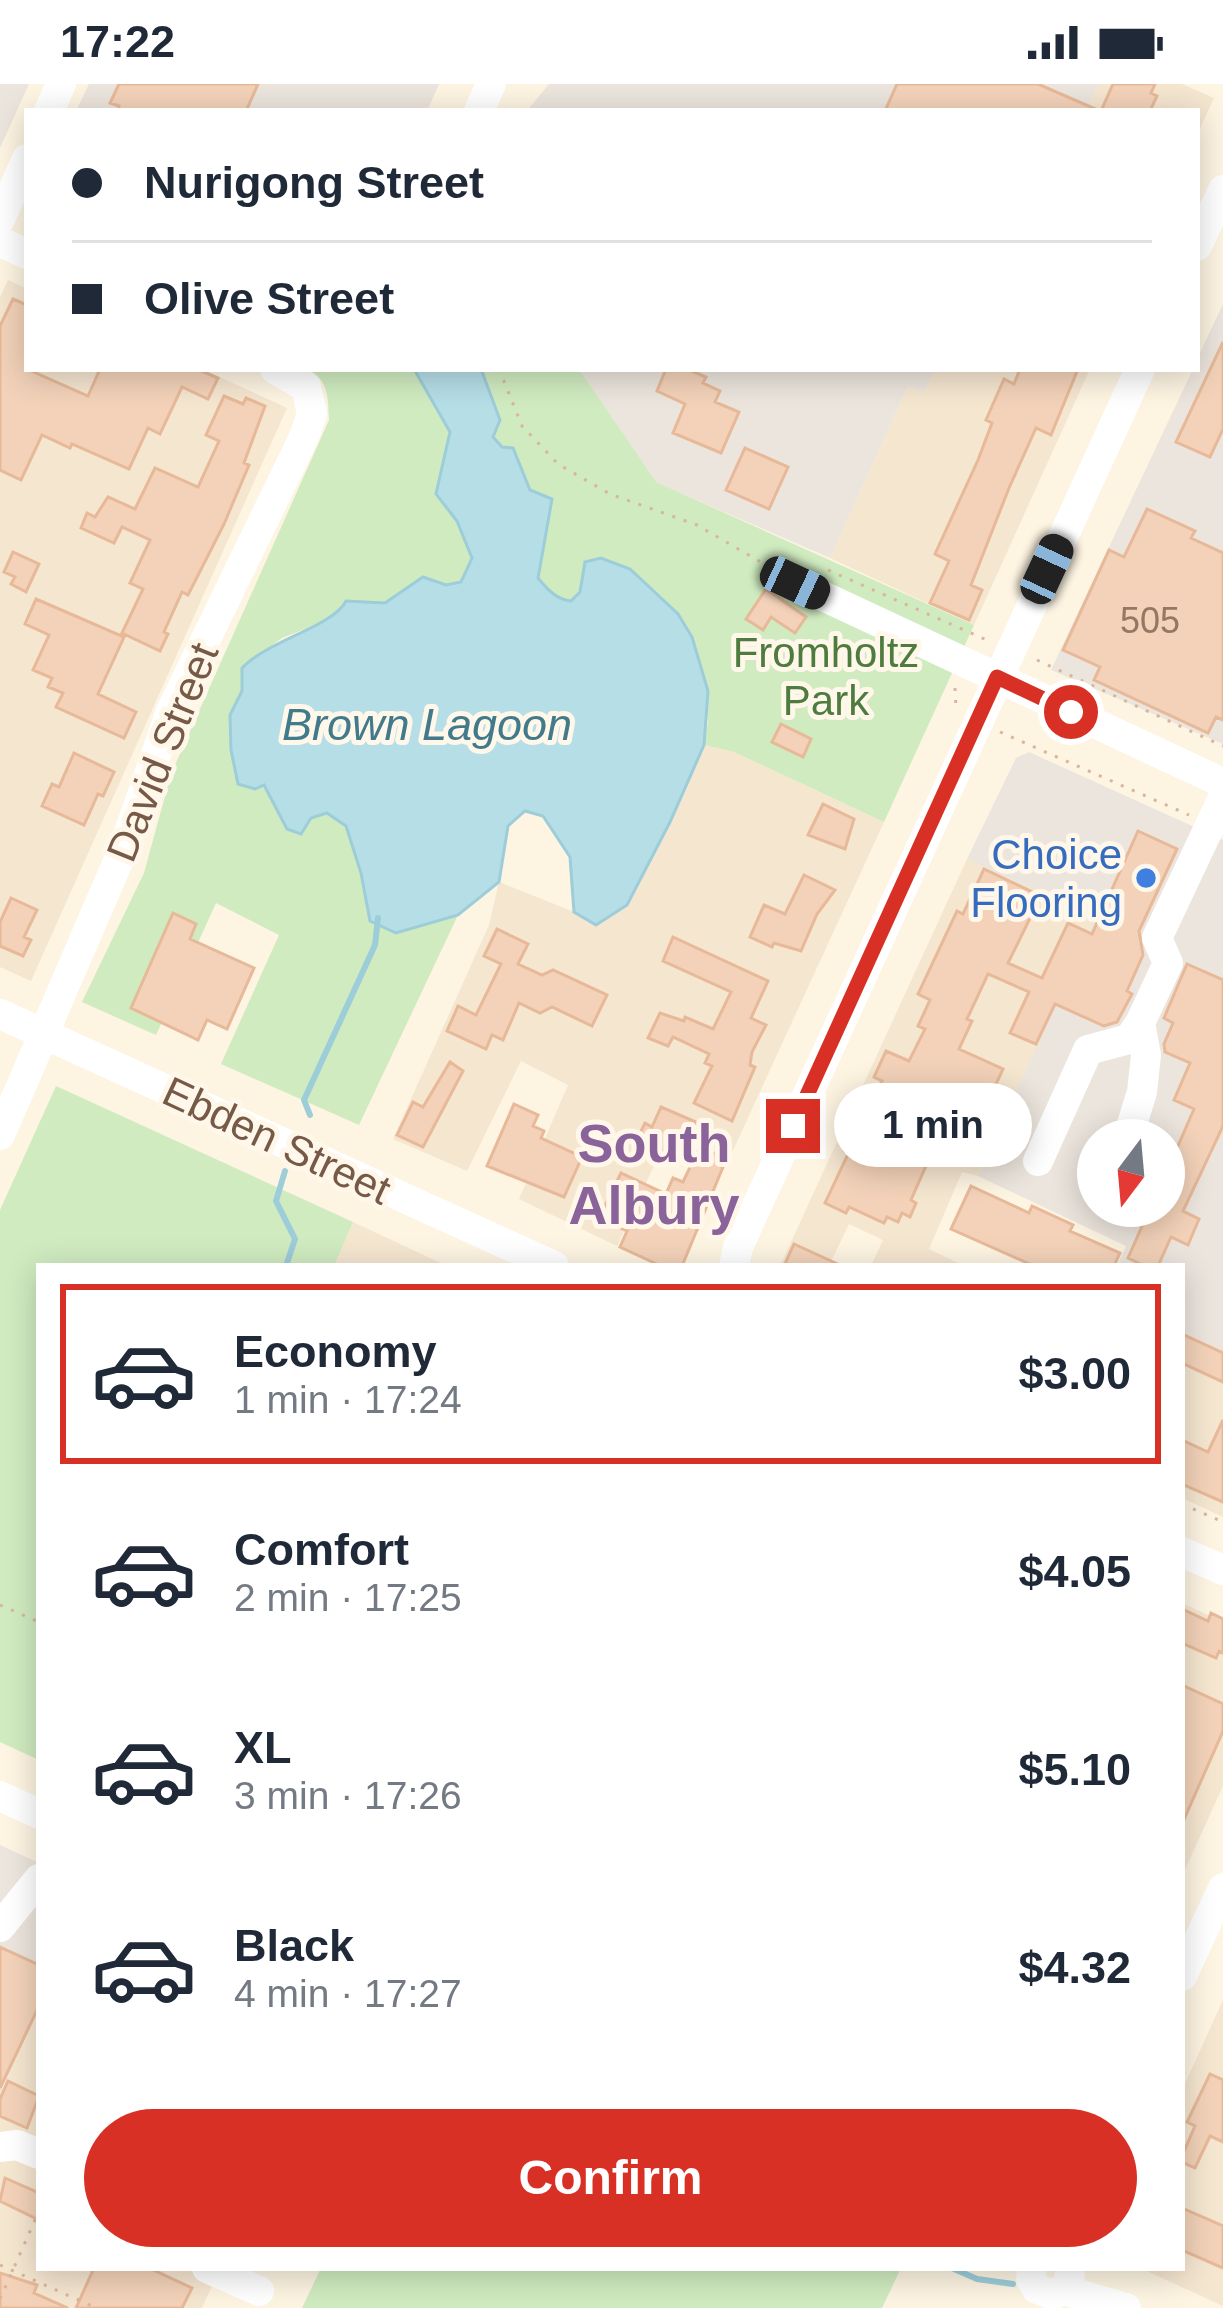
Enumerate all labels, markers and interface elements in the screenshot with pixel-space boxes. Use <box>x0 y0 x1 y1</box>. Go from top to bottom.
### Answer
text: 17:22 <box>60 16 175 67</box>
text: Nurigong Street <box>144 157 484 208</box>
text: Olive Street <box>144 273 394 324</box>
car <box>1015 529 1079 609</box>
car <box>755 551 835 615</box>
house number: 505 <box>1120 600 1180 641</box>
park label: Fromholtz Park <box>733 629 919 724</box>
street label: David Street <box>97 636 228 868</box>
route start <box>1044 685 1098 739</box>
water label: Brown Lagoon <box>282 699 572 750</box>
place label: Choice Flooring <box>970 831 1122 926</box>
marker: Choice Flooring <box>1133 865 1159 891</box>
street label: Ebden Street <box>156 1067 398 1214</box>
callout: 1 min <box>835 1084 1033 1168</box>
route end <box>766 1099 820 1153</box>
text: 1 min <box>882 1103 984 1146</box>
district label: South Albury <box>568 1113 740 1235</box>
north arrow <box>1077 1119 1185 1227</box>
map controls <box>1077 1119 1185 1227</box>
icon: car <box>90 1320 198 1428</box>
text: Economy <box>234 1326 437 1377</box>
text: $3.00 <box>1018 1348 1131 1399</box>
text: 1 min · 17:24 <box>234 1378 462 1421</box>
icon: car <box>90 1518 198 1626</box>
text: Comfort <box>234 1524 409 1575</box>
text: $4.05 <box>1018 1546 1131 1597</box>
text: 2 min · 17:25 <box>234 1576 462 1619</box>
icon: car <box>90 1716 198 1824</box>
text: XL <box>234 1722 292 1773</box>
text: $5.10 <box>1018 1744 1131 1795</box>
text: 3 min · 17:26 <box>234 1774 462 1817</box>
icon: car <box>90 1914 198 2022</box>
text: Black <box>234 1920 354 1971</box>
text: $4.32 <box>1018 1942 1131 1993</box>
text: 4 min · 17:27 <box>234 1972 462 2015</box>
button: Confirm <box>84 2109 1137 2247</box>

